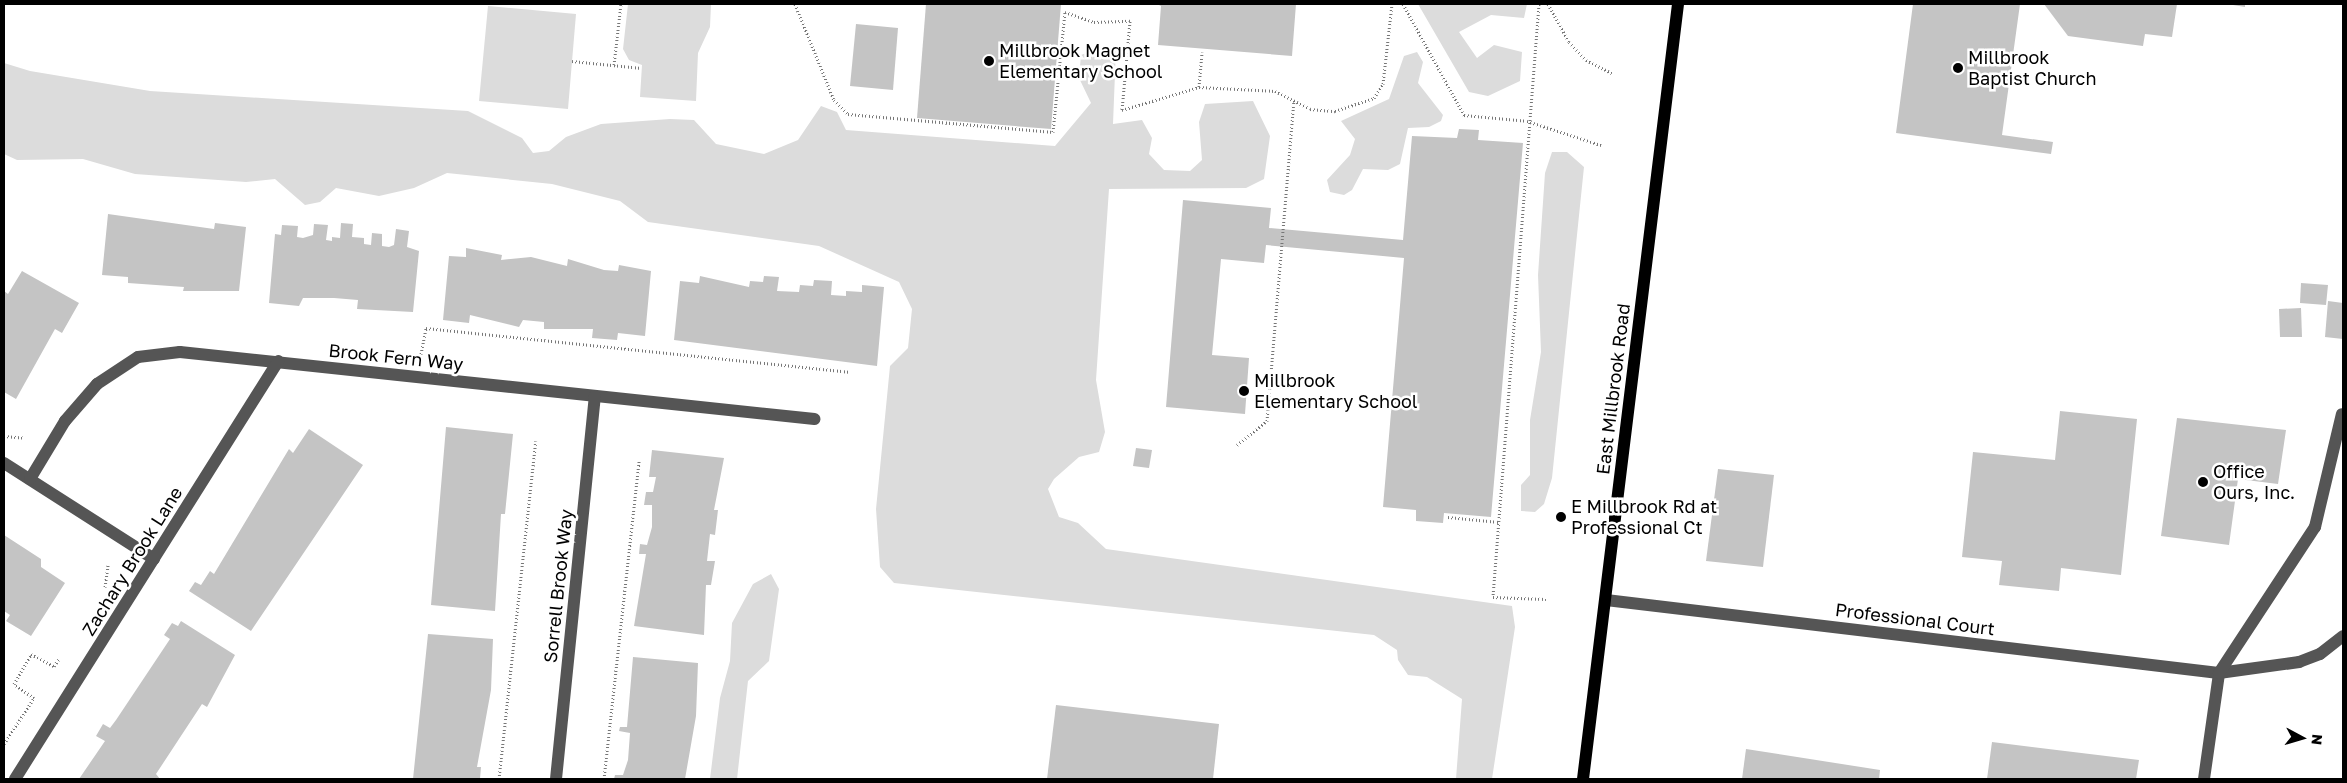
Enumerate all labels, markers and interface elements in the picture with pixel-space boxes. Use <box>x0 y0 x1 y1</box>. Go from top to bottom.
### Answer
place label: Millbrook Magnet Elementary School <box>999 40 1163 82</box>
place label: Millbrook Baptist Church <box>1968 47 2096 90</box>
marker: Millbrook Magnet Elementary School <box>983 55 995 67</box>
marker: Millbrook Baptist Church <box>1952 62 1964 74</box>
street label: East Millbrook Road <box>1592 302 1634 476</box>
street label: Brook Fern Way <box>328 339 464 375</box>
place label: Millbrook Elementary School <box>1254 370 1418 412</box>
marker: Millbrook Elementary School <box>1238 385 1250 397</box>
place label: Office Ours, Inc. <box>2213 461 2295 504</box>
marker: Office Ours, Inc. <box>2197 476 2209 488</box>
street label: Zachary Brook Lane <box>77 483 187 639</box>
place label: E Millbrook Rd at Professional Ct <box>1571 496 1717 538</box>
street label: Sorrell Brook Way <box>539 508 577 664</box>
marker: E Millbrook Rd at Professional Ct <box>1555 511 1567 523</box>
street label: Professional Court <box>1834 598 1996 640</box>
north arrow <box>2277 713 2327 763</box>
text: N <box>2308 733 2326 746</box>

